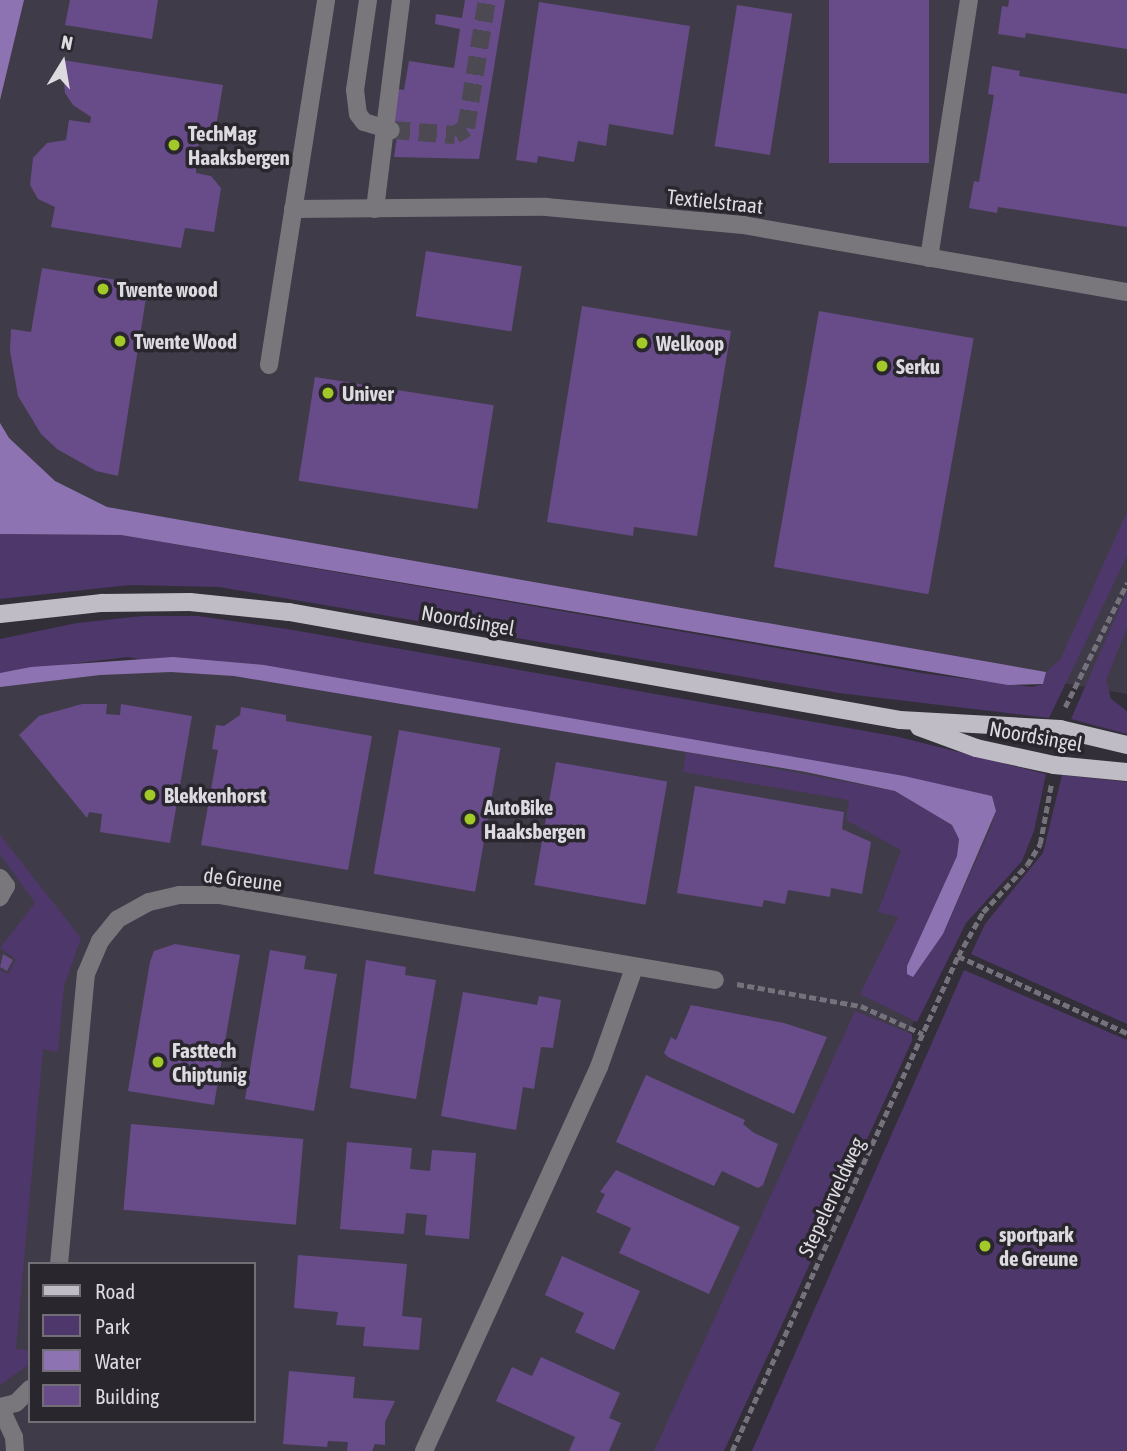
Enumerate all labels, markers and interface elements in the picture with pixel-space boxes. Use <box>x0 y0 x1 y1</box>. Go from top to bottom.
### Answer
north arrow <box>28 28 98 98</box>
text: N <box>59 31 75 54</box>
place label: TechMag Haaksbergen <box>188 120 290 170</box>
marker: TechMag Haaksbergen <box>166 137 182 153</box>
street label: Textielstraat <box>666 183 764 219</box>
place label: Twente wood <box>117 276 218 302</box>
marker: Twente wood <box>95 281 111 297</box>
place label: Twente Wood <box>134 328 237 354</box>
place label: Welkoop <box>656 330 724 356</box>
marker: Twente Wood <box>112 333 128 349</box>
marker: Welkoop <box>634 335 650 351</box>
place label: Serku <box>896 353 940 379</box>
marker: Serku <box>874 358 890 374</box>
place label: Univer <box>342 380 394 406</box>
marker: Univer <box>320 385 336 401</box>
street label: Noordsingel <box>419 599 517 641</box>
street label: Noordsingel <box>987 715 1085 757</box>
place label: Blekkenhorst <box>164 782 266 808</box>
marker: Blekkenhorst <box>142 787 158 803</box>
place label: AutoBike Haaksbergen <box>484 794 586 844</box>
marker: AutoBike Haaksbergen <box>462 811 478 827</box>
street label: de Greune <box>202 862 284 896</box>
place label: Fasttech Chiptunig <box>172 1037 247 1087</box>
marker: Fasttech Chiptunig <box>150 1054 166 1070</box>
street label: Stepelerveldweg <box>792 1133 870 1261</box>
place label: sportpark de Greune <box>999 1221 1078 1271</box>
marker: sportpark de Greune <box>977 1238 993 1254</box>
legend <box>28 1262 256 1423</box>
text: Road <box>95 1279 135 1303</box>
text: Park <box>95 1314 130 1338</box>
text: Water <box>95 1349 141 1373</box>
text: Building <box>95 1384 159 1408</box>

